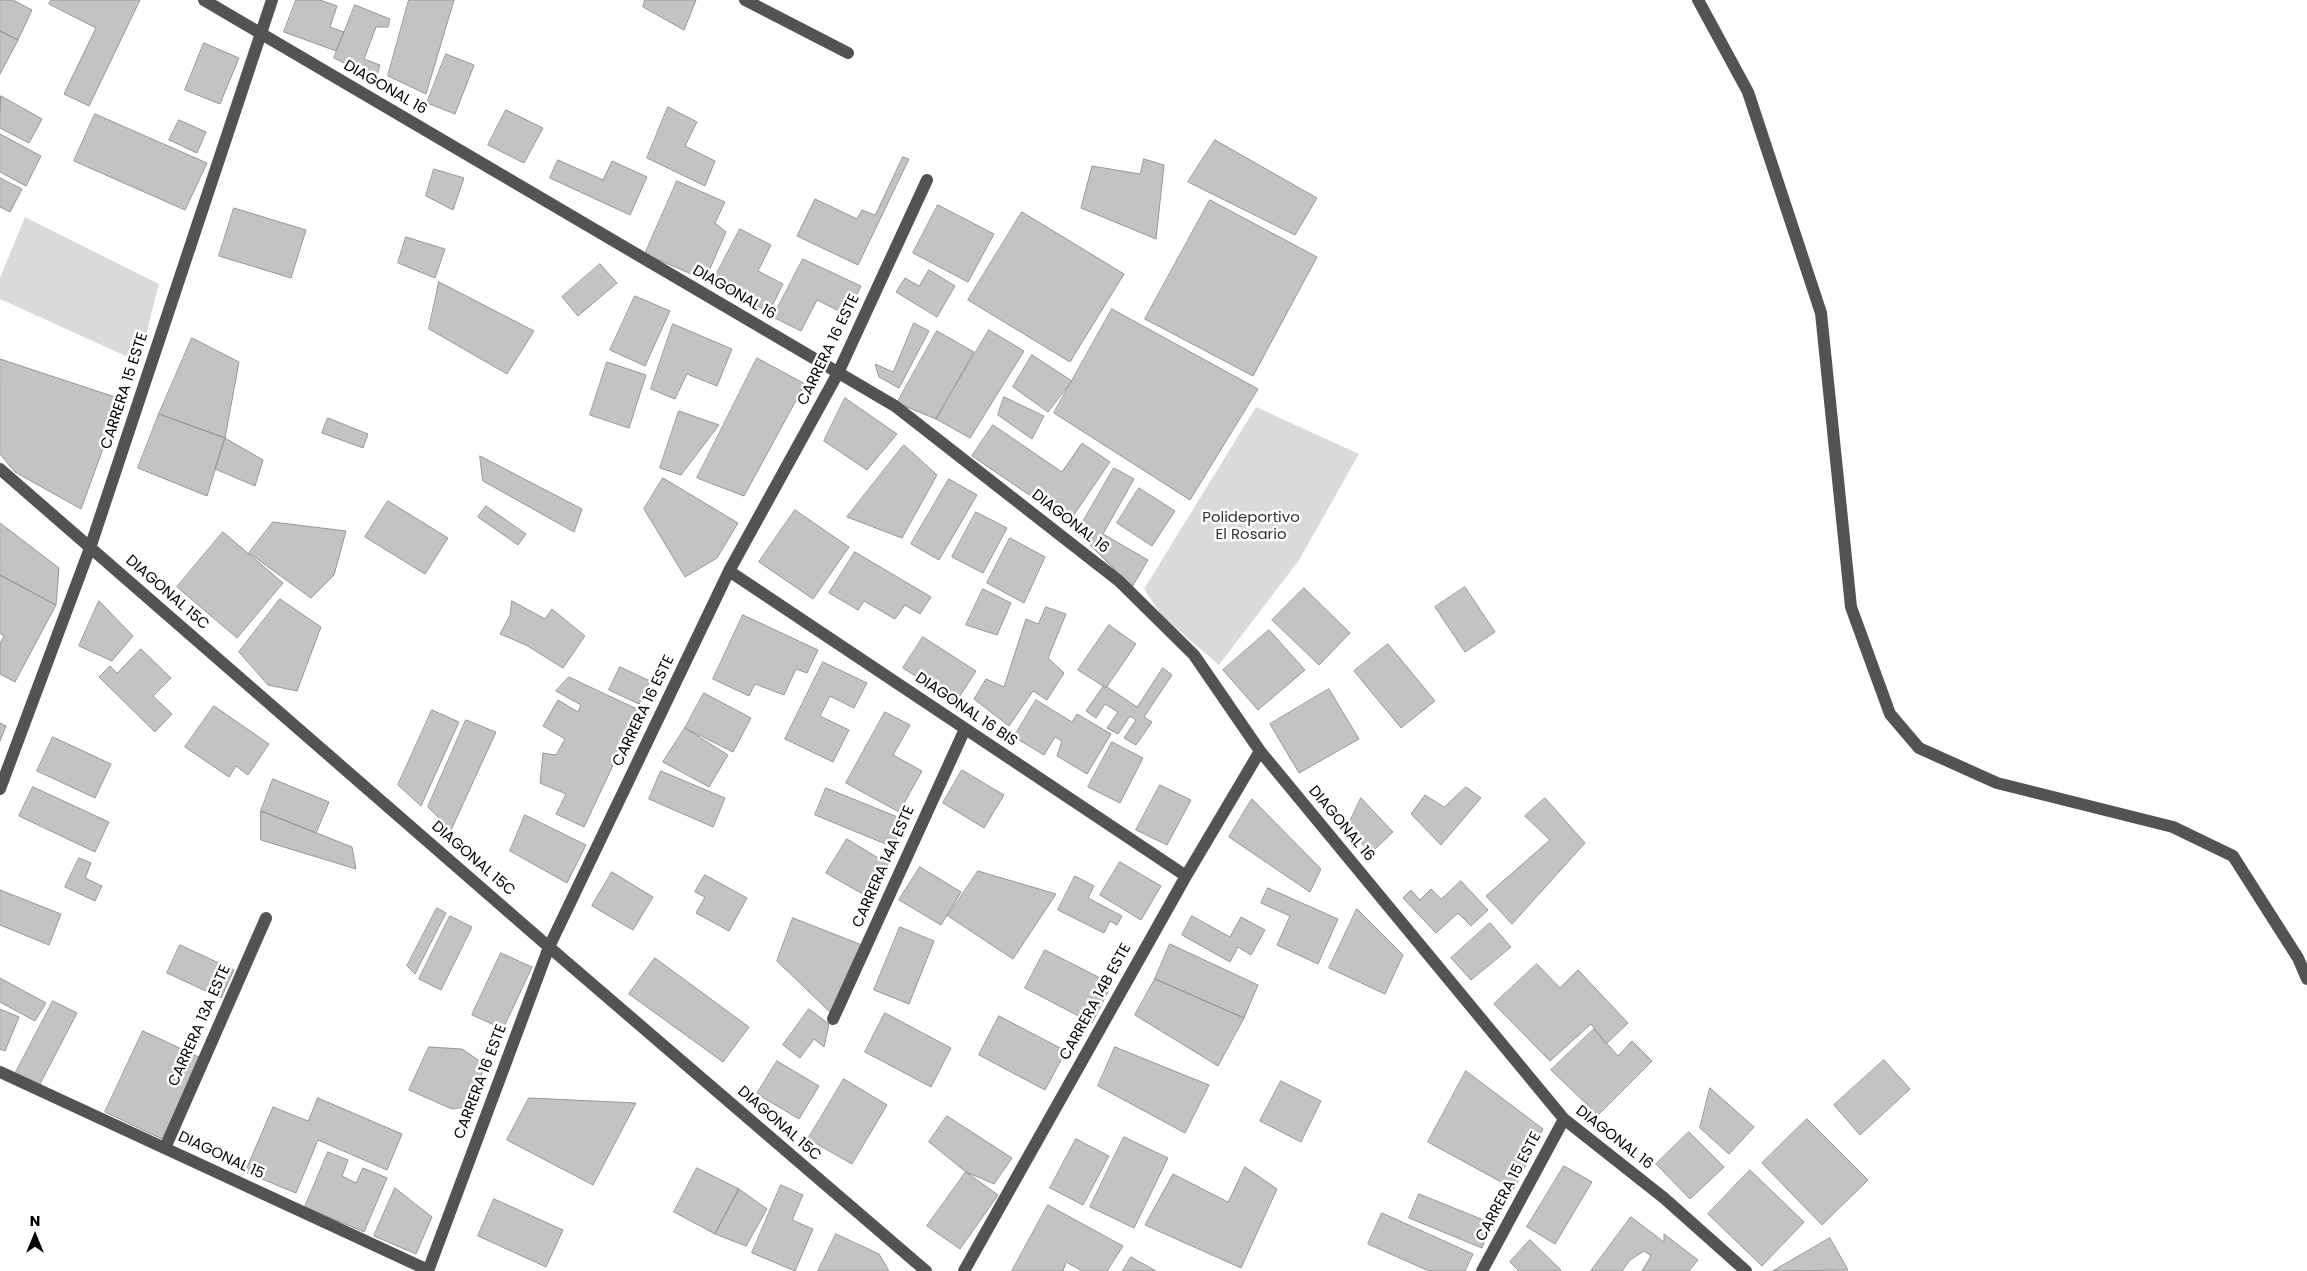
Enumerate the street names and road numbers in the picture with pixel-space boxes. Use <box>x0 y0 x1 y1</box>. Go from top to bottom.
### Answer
street label: DIAGONAL 16 <box>340 57 430 119</box>
street label: DIAGONAL 16 <box>689 262 779 324</box>
street label: CARRERA 16 ESTE <box>794 291 864 409</box>
street label: CARRERA 15 ESTE <box>98 330 152 452</box>
street label: DIAGONAL 16 <box>1028 486 1112 558</box>
street label: DIAGONAL 15C <box>122 552 212 634</box>
street label: CARRERA 16 ESTE <box>609 652 679 770</box>
street label: DIAGONAL 16 BIS <box>912 669 1020 751</box>
street label: DIAGONAL 16 <box>1304 782 1378 866</box>
street label: CARRERA 14A ESTE <box>849 803 919 931</box>
street label: DIAGONAL 15C <box>428 818 518 900</box>
street label: CARRERA 14B ESTE <box>1056 941 1136 1063</box>
street label: CARRERA 13A ESTE <box>165 963 235 1089</box>
street label: CARRERA 16 ESTE <box>451 1022 511 1142</box>
street label: DIAGONAL 15C <box>734 1083 824 1165</box>
street label: DIAGONAL 16 <box>1572 1102 1656 1174</box>
street label: DIAGONAL 15 <box>175 1128 267 1184</box>
street label: CARRERA 15 ESTE <box>1473 1129 1545 1245</box>

